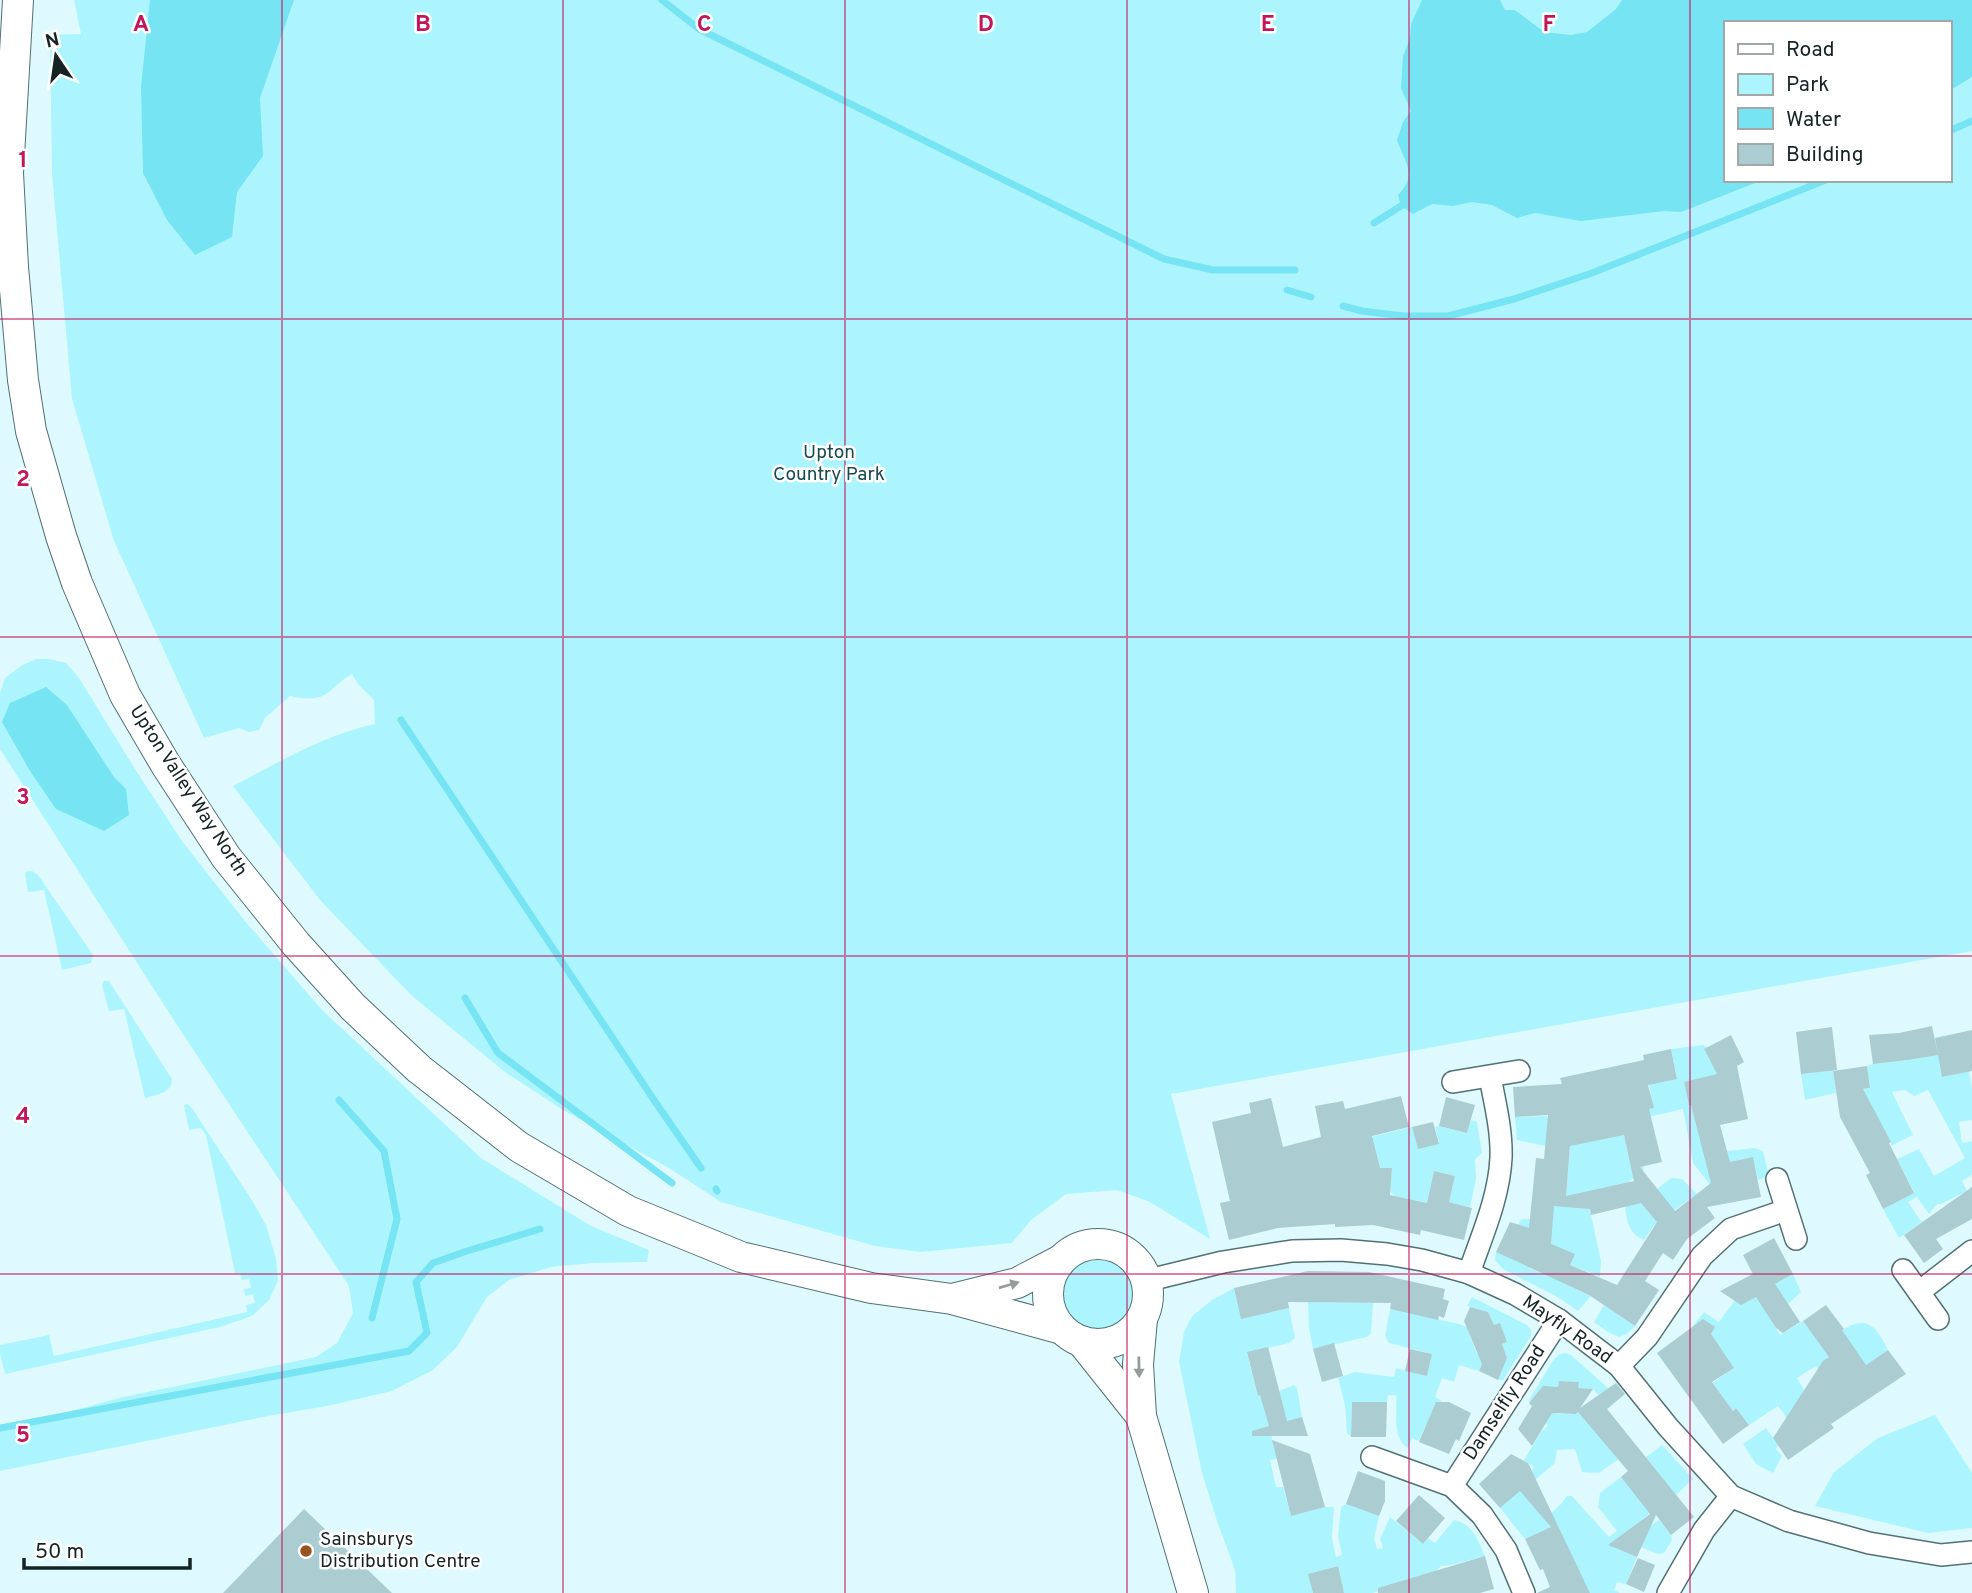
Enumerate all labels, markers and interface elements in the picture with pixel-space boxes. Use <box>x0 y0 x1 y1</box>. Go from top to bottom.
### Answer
text: A <box>133 11 149 40</box>
text: B <box>415 11 431 40</box>
text: C <box>697 11 711 40</box>
text: D <box>978 11 994 40</box>
text: E <box>1261 11 1275 40</box>
text: F <box>1542 11 1556 40</box>
north arrow <box>21 21 91 91</box>
legend <box>1724 21 1951 182</box>
text: N <box>43 28 62 55</box>
text: Road <box>1786 37 1835 64</box>
text: Park <box>1786 72 1829 99</box>
text: Water <box>1786 107 1841 134</box>
text: Building <box>1786 142 1864 169</box>
text: 1 <box>18 147 28 176</box>
park label: Upton Country Park <box>773 441 885 487</box>
text: 2 <box>16 466 30 495</box>
street label: Upton Valley Way North <box>124 701 252 881</box>
text: 3 <box>16 784 30 813</box>
text: 4 <box>16 1103 30 1132</box>
one-way arrow <box>998 1279 1019 1289</box>
street label: Mayfly Road <box>1517 1290 1617 1370</box>
street label: Damselfly Road <box>1459 1341 1551 1465</box>
one-way arrow <box>1133 1356 1144 1378</box>
text: 5 <box>16 1422 30 1451</box>
scale bar <box>24 1526 191 1570</box>
place label: Sainsburys Distribution Centre <box>320 1528 481 1574</box>
text: 50 m <box>35 1539 84 1566</box>
marker: Sainsburys Distribution Centre <box>298 1543 314 1559</box>

